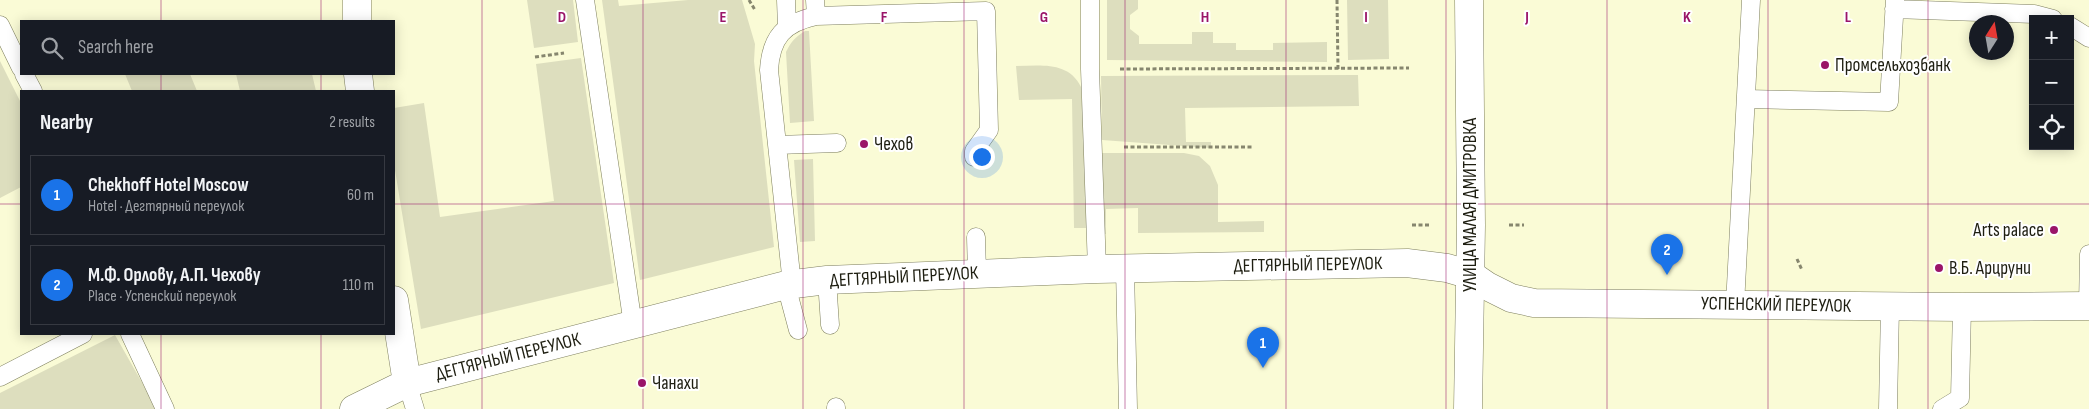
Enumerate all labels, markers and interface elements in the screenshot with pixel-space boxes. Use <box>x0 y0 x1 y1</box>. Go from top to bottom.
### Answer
text: D <box>558 8 566 27</box>
text: E <box>720 8 727 27</box>
text: F <box>881 8 888 27</box>
text: G <box>1040 8 1048 27</box>
text: H <box>1201 8 1209 27</box>
text: I <box>1364 8 1368 27</box>
text: J <box>1524 8 1529 27</box>
text: K <box>1683 8 1691 27</box>
text: L <box>1845 8 1852 27</box>
north arrow <box>1969 15 2014 60</box>
map controls <box>2029 15 2074 150</box>
button: + <box>2029 15 2074 60</box>
search box <box>20 20 395 75</box>
icon: search <box>38 34 66 62</box>
text: Search here <box>78 36 154 59</box>
place label: Промсельхозбанк <box>1835 54 1951 77</box>
marker: Промсельхозбанк <box>1819 59 1831 71</box>
button: − <box>2029 60 2074 105</box>
button: locate <box>2029 105 2074 150</box>
text: Nearby <box>40 110 93 135</box>
text: 2 results <box>329 113 375 132</box>
street label: УЛИЦА МАЛАЯ ДМИТРОВКА <box>1459 117 1482 292</box>
place label: Чехов <box>874 133 913 156</box>
marker: Чехов <box>858 138 870 150</box>
your location <box>969 144 995 170</box>
text: Chekhoff Hotel Moscow <box>88 174 249 197</box>
text: 1 <box>54 186 60 205</box>
text: 60 m <box>347 186 374 205</box>
text: Hotel · Дегтярный переулок <box>88 197 244 216</box>
place label: Arts palace <box>1972 219 2044 242</box>
marker: Arts palace <box>2048 224 2060 236</box>
pin: 2 <box>1651 234 1683 275</box>
street label: ДЕГТЯРНЫЙ ПЕРЕУЛОК <box>1234 252 1383 278</box>
place label: В.Б. Арцруни <box>1949 257 2031 280</box>
street label: ДЕГТЯРНЫЙ ПЕРЕУЛОК <box>829 262 979 292</box>
marker: В.Б. Арцруни <box>1933 262 1945 274</box>
text: М.Ф. Орлову, А.П. Чехову <box>88 264 261 287</box>
text: 2 <box>53 276 61 295</box>
text: 110 m <box>343 276 374 295</box>
text: Place · Успенский переулок <box>88 287 236 306</box>
street label: УСПЕНСКИЙ ПЕРЕУЛОК <box>1701 292 1852 318</box>
pin: 1 <box>1247 327 1279 368</box>
street label: ДЕГТЯРНЫЙ ПЕРЕУЛОК <box>433 328 583 386</box>
place label: Чанахи <box>652 372 699 395</box>
marker: Чанахи <box>636 377 648 389</box>

